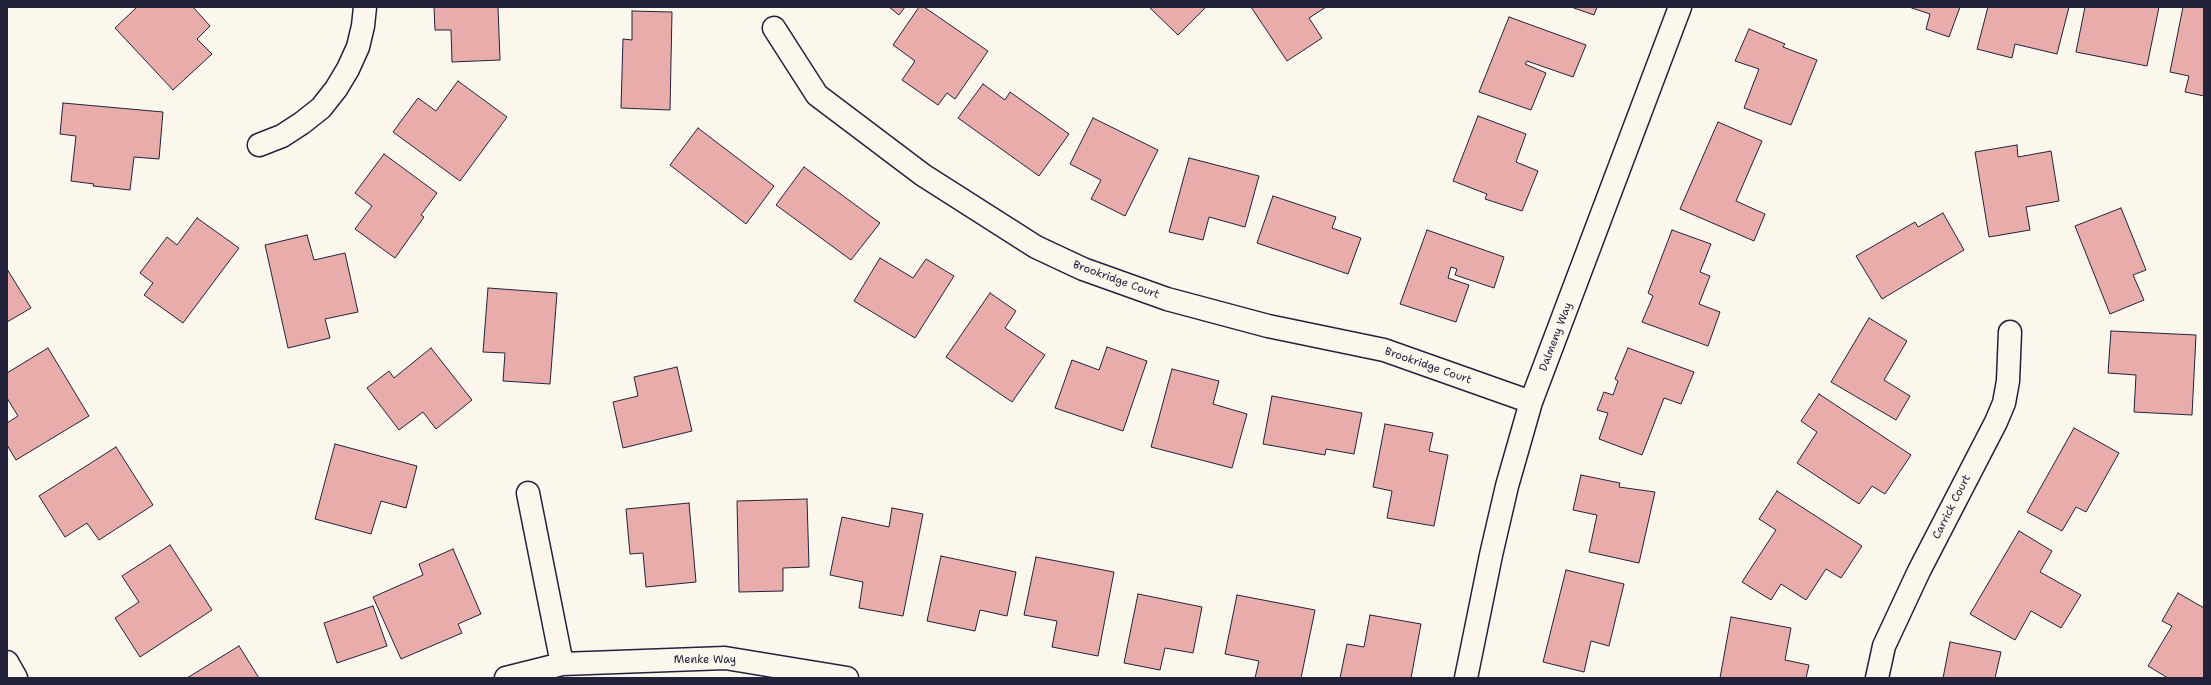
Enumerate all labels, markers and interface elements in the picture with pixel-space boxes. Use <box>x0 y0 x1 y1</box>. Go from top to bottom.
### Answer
street label: Brookridge Court <box>1071 258 1161 302</box>
street label: Dalmeny Way <box>1537 301 1575 373</box>
street label: Brookridge Court <box>1383 345 1473 387</box>
street label: Carrick Court <box>1930 473 1974 541</box>
street label: Menke Way <box>674 653 736 667</box>

